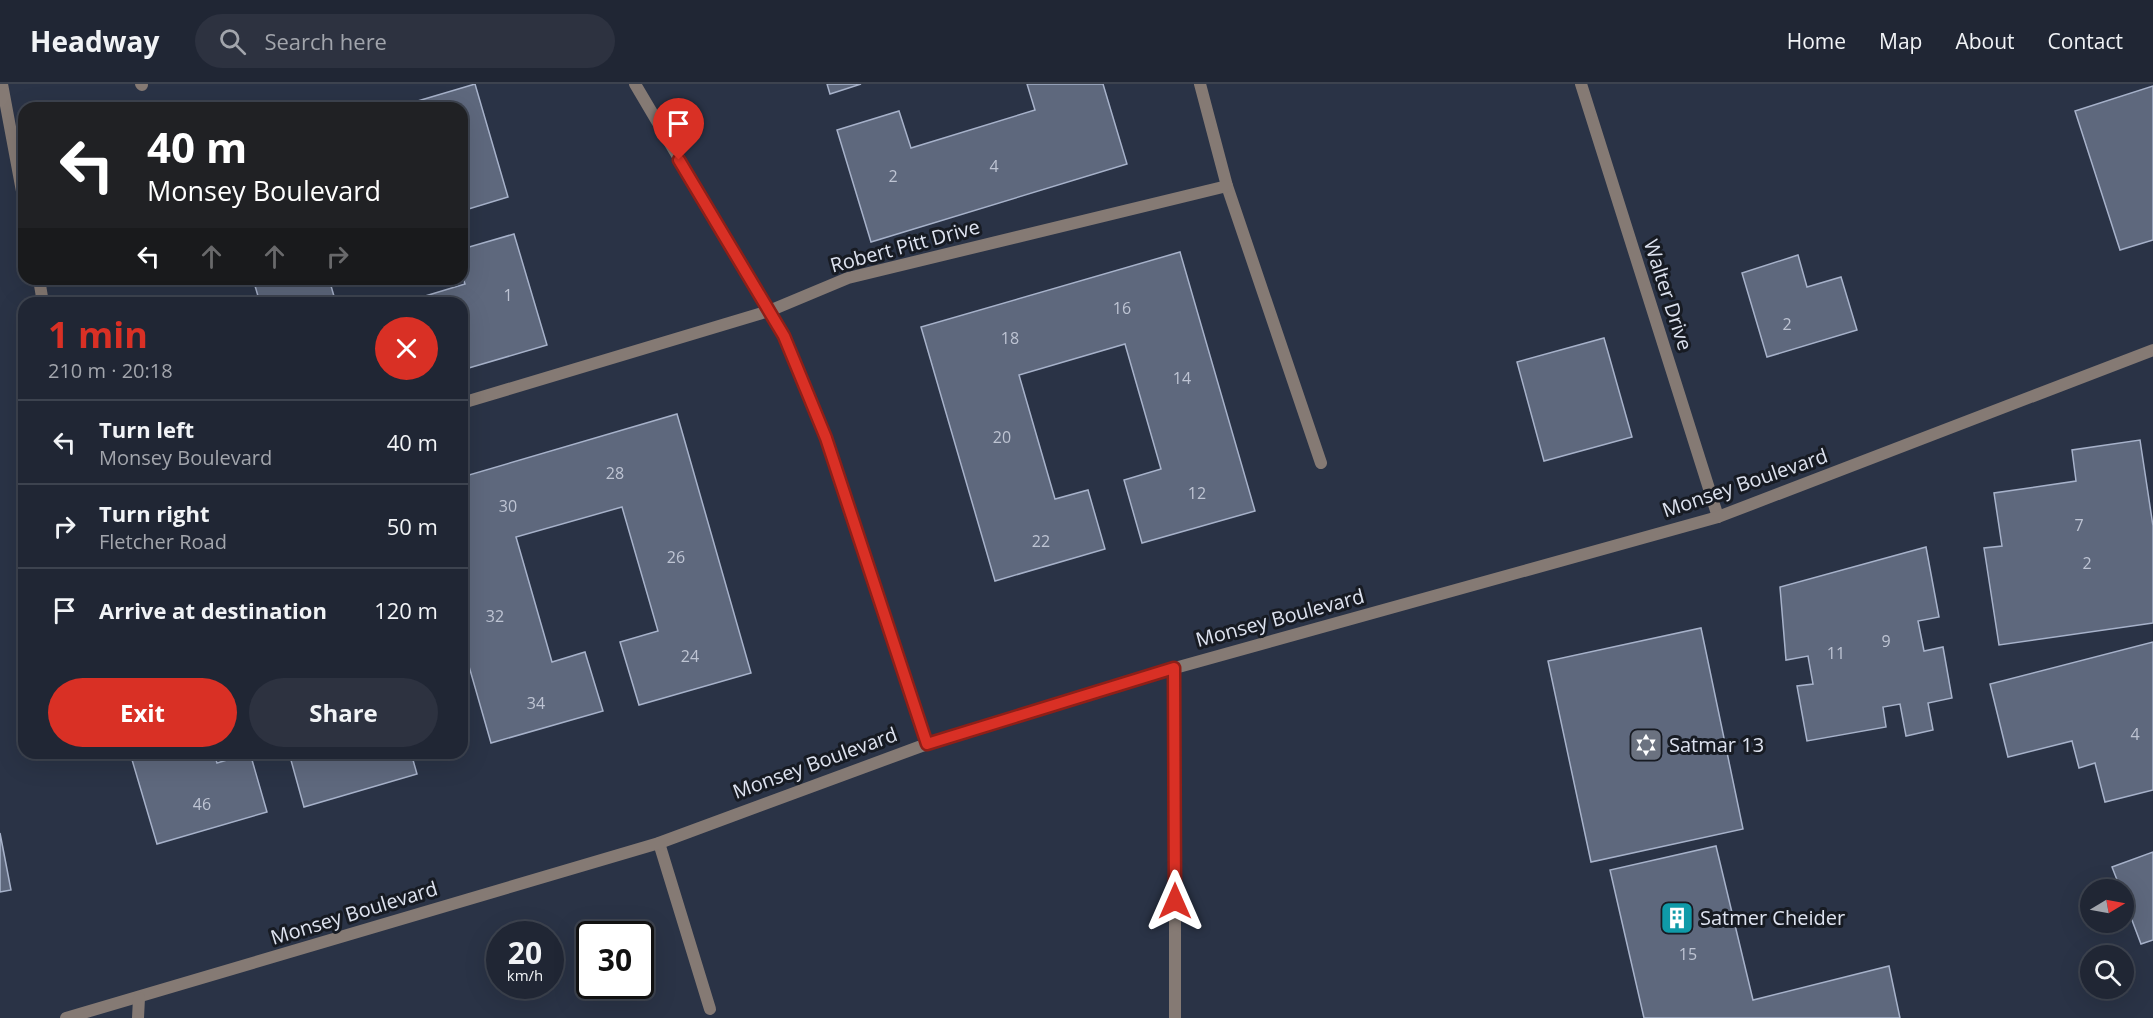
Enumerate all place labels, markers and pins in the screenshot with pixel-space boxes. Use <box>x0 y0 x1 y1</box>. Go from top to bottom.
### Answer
pin <box>653 98 704 160</box>
synagogue icon: Satmar 13 <box>1628 727 1664 763</box>
place label: Satmar 13 <box>1669 731 1764 758</box>
building icon: Satmer Cheider <box>1659 900 1695 936</box>
place label: Satmer Cheider <box>1700 904 1845 931</box>

